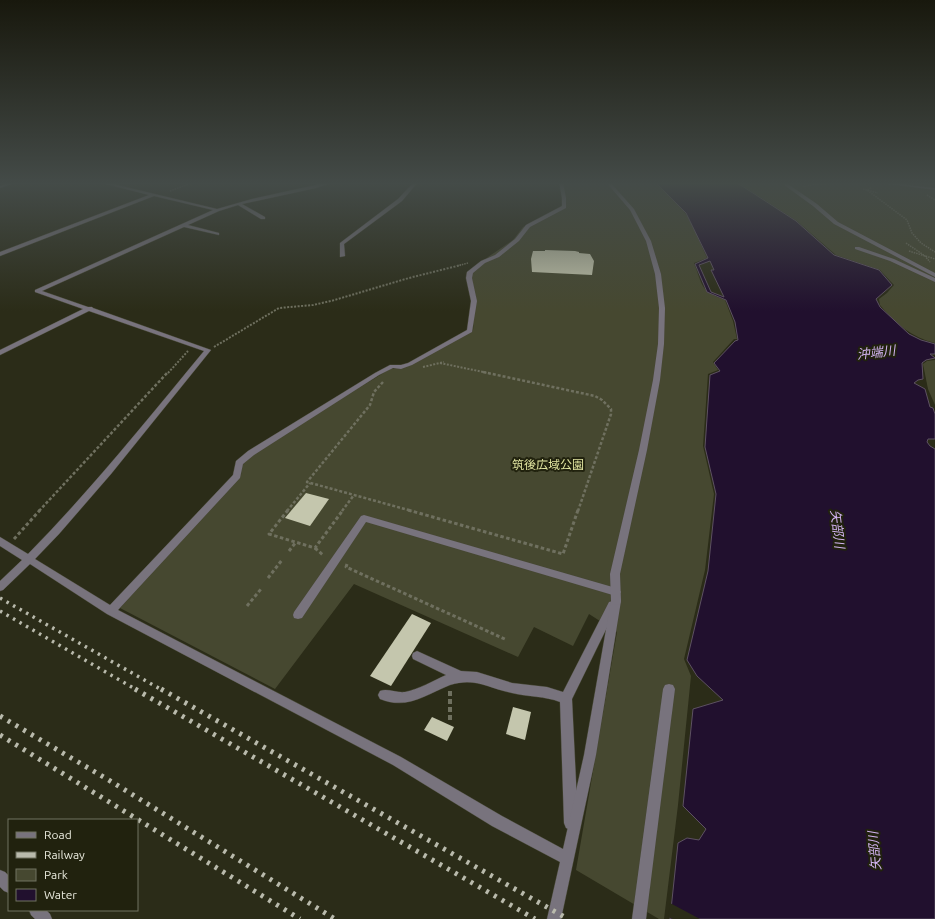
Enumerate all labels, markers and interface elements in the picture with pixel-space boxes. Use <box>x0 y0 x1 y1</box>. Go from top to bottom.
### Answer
water label: 沖端川 <box>856 342 898 361</box>
park label: 筑後広域公園 <box>512 458 584 471</box>
water label: 矢部川 <box>829 509 848 551</box>
legend <box>8 819 138 911</box>
text: Road <box>44 828 72 841</box>
water label: 矢部川 <box>865 829 883 871</box>
text: Railway <box>44 848 85 861</box>
text: Park <box>44 868 68 881</box>
text: Water <box>44 888 77 901</box>

